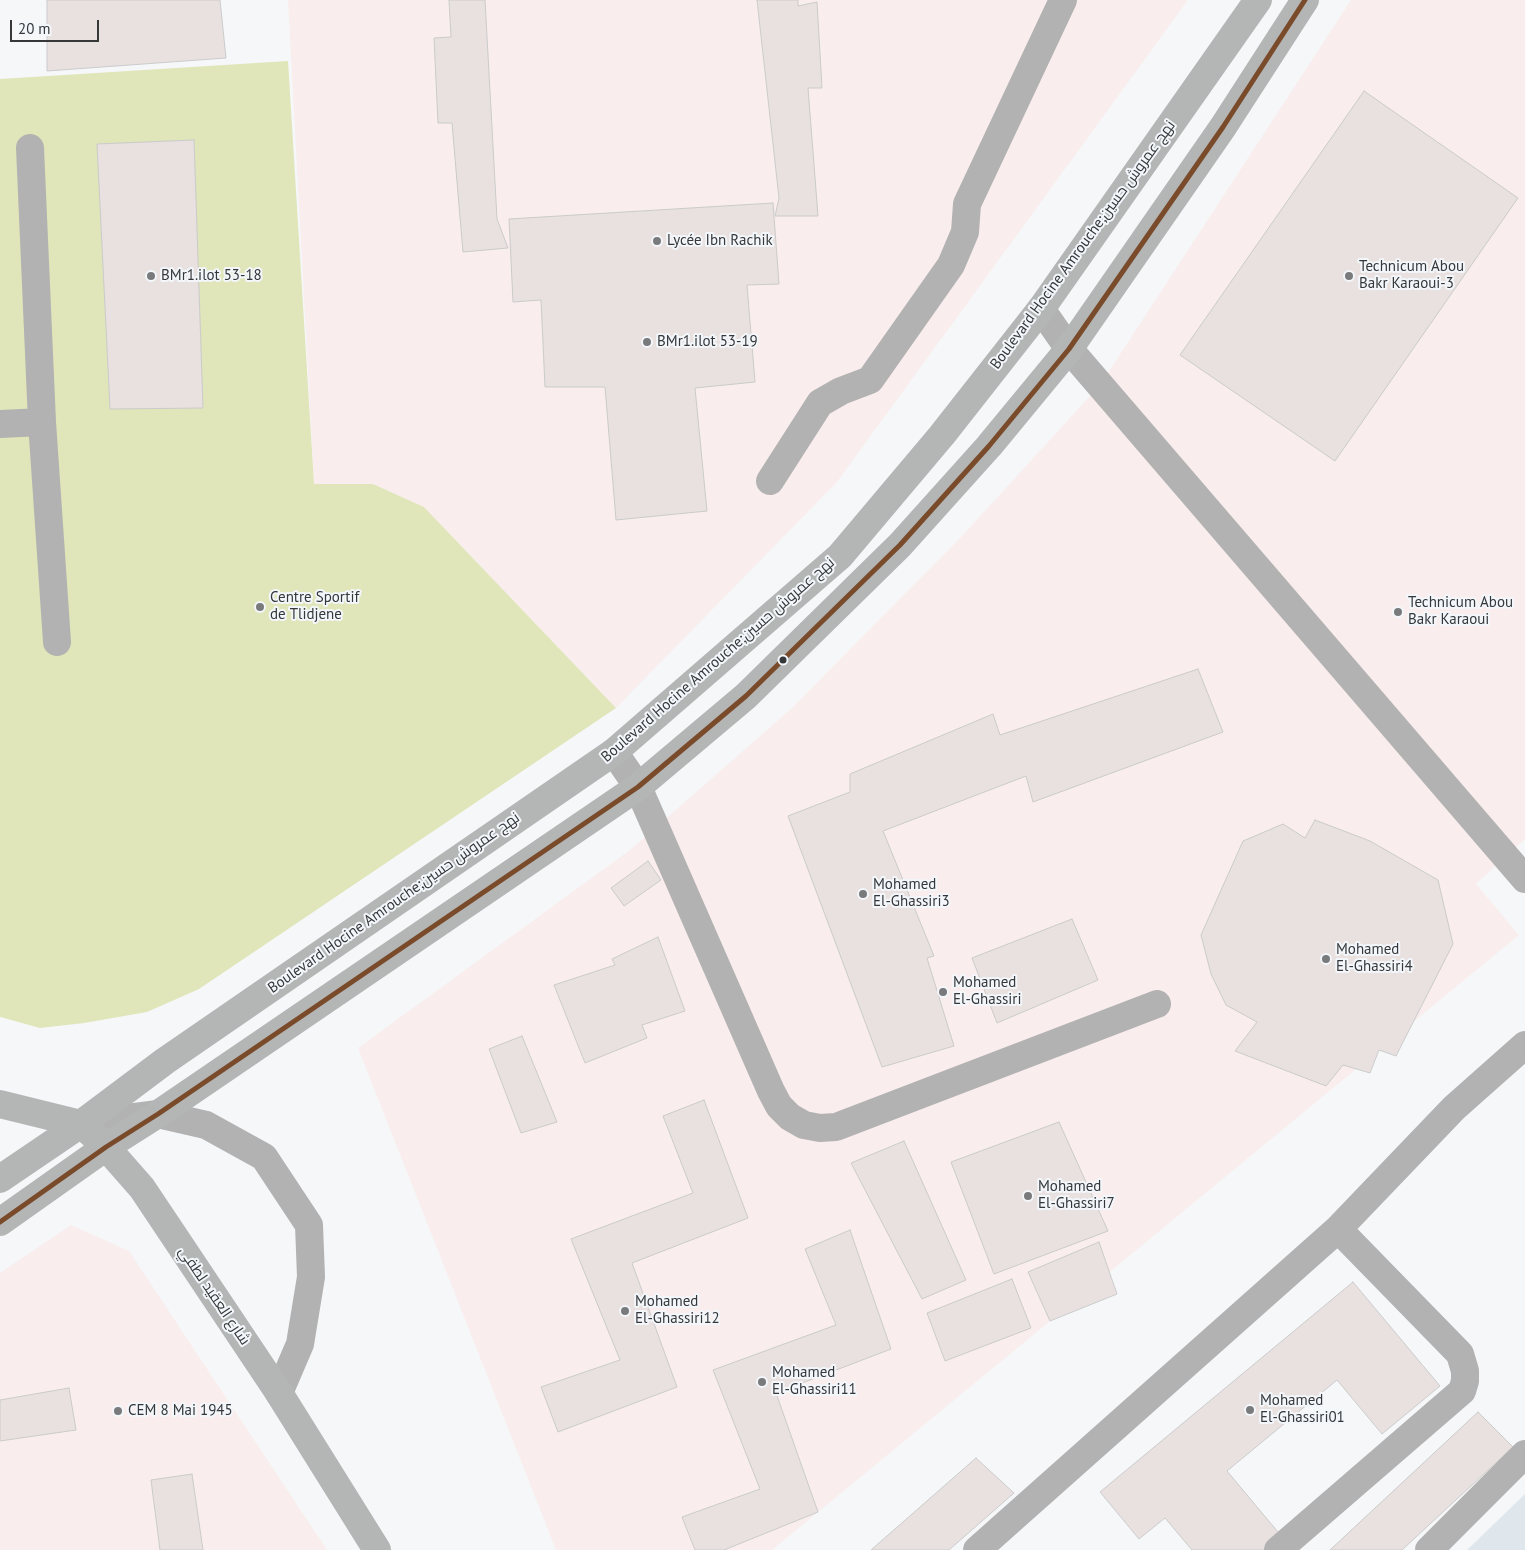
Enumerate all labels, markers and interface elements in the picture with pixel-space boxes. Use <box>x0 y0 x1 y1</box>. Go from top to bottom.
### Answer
scale bar <box>12 10 101 42</box>
text: 20 m <box>18 19 51 38</box>
street label: Boulevard Hocine Amrouche;نهج عمروش حسين <box>987 117 1179 373</box>
place label: Lycée Ibn Rachik <box>667 232 773 250</box>
marker: Lycée Ibn Rachik <box>651 235 663 247</box>
place label: Technicum Abou Bakr Karaoui-3 <box>1359 258 1464 293</box>
place label: BMr1.ilot 53-18 <box>161 267 262 285</box>
marker: BMr1.ilot 53-18 <box>145 270 157 282</box>
marker: Technicum Abou Bakr Karaoui-3 <box>1343 270 1355 282</box>
place label: BMr1.ilot 53-19 <box>657 333 758 351</box>
marker: BMr1.ilot 53-19 <box>641 336 653 348</box>
street label: Boulevard Hocine Amrouche;نهج عمروش حسين <box>598 554 838 766</box>
place label: Centre Sportif de Tlidjene <box>270 589 359 624</box>
place label: Technicum Abou Bakr Karaoui <box>1408 594 1513 629</box>
marker: Centre Sportif de Tlidjene <box>254 601 266 613</box>
marker: Technicum Abou Bakr Karaoui <box>1392 606 1404 618</box>
unlabelled marker <box>778 655 788 665</box>
street label: Boulevard Hocine Amrouche;نهج عمروش حسين <box>265 809 523 997</box>
place label: Mohamed El-Ghassiri3 <box>873 876 950 911</box>
marker: Mohamed El-Ghassiri3 <box>857 888 869 900</box>
place label: Mohamed El-Ghassiri4 <box>1336 941 1413 976</box>
marker: Mohamed El-Ghassiri4 <box>1320 953 1332 965</box>
place label: Mohamed El-Ghassiri <box>953 974 1021 1009</box>
marker: Mohamed El-Ghassiri <box>937 986 949 998</box>
place label: Mohamed El-Ghassiri7 <box>1038 1178 1115 1213</box>
marker: Mohamed El-Ghassiri7 <box>1022 1190 1034 1202</box>
street label: شارع العقيد لطفي <box>174 1243 254 1349</box>
place label: Mohamed El-Ghassiri12 <box>635 1293 720 1328</box>
marker: Mohamed El-Ghassiri12 <box>619 1305 631 1317</box>
place label: Mohamed El-Ghassiri11 <box>772 1364 857 1399</box>
marker: Mohamed El-Ghassiri11 <box>756 1376 768 1388</box>
place label: Mohamed El-Ghassiri01 <box>1260 1392 1345 1427</box>
place label: CEM 8 Mai 1945 <box>128 1402 233 1420</box>
marker: Mohamed El-Ghassiri01 <box>1244 1404 1256 1416</box>
marker: CEM 8 Mai 1945 <box>112 1405 124 1417</box>

